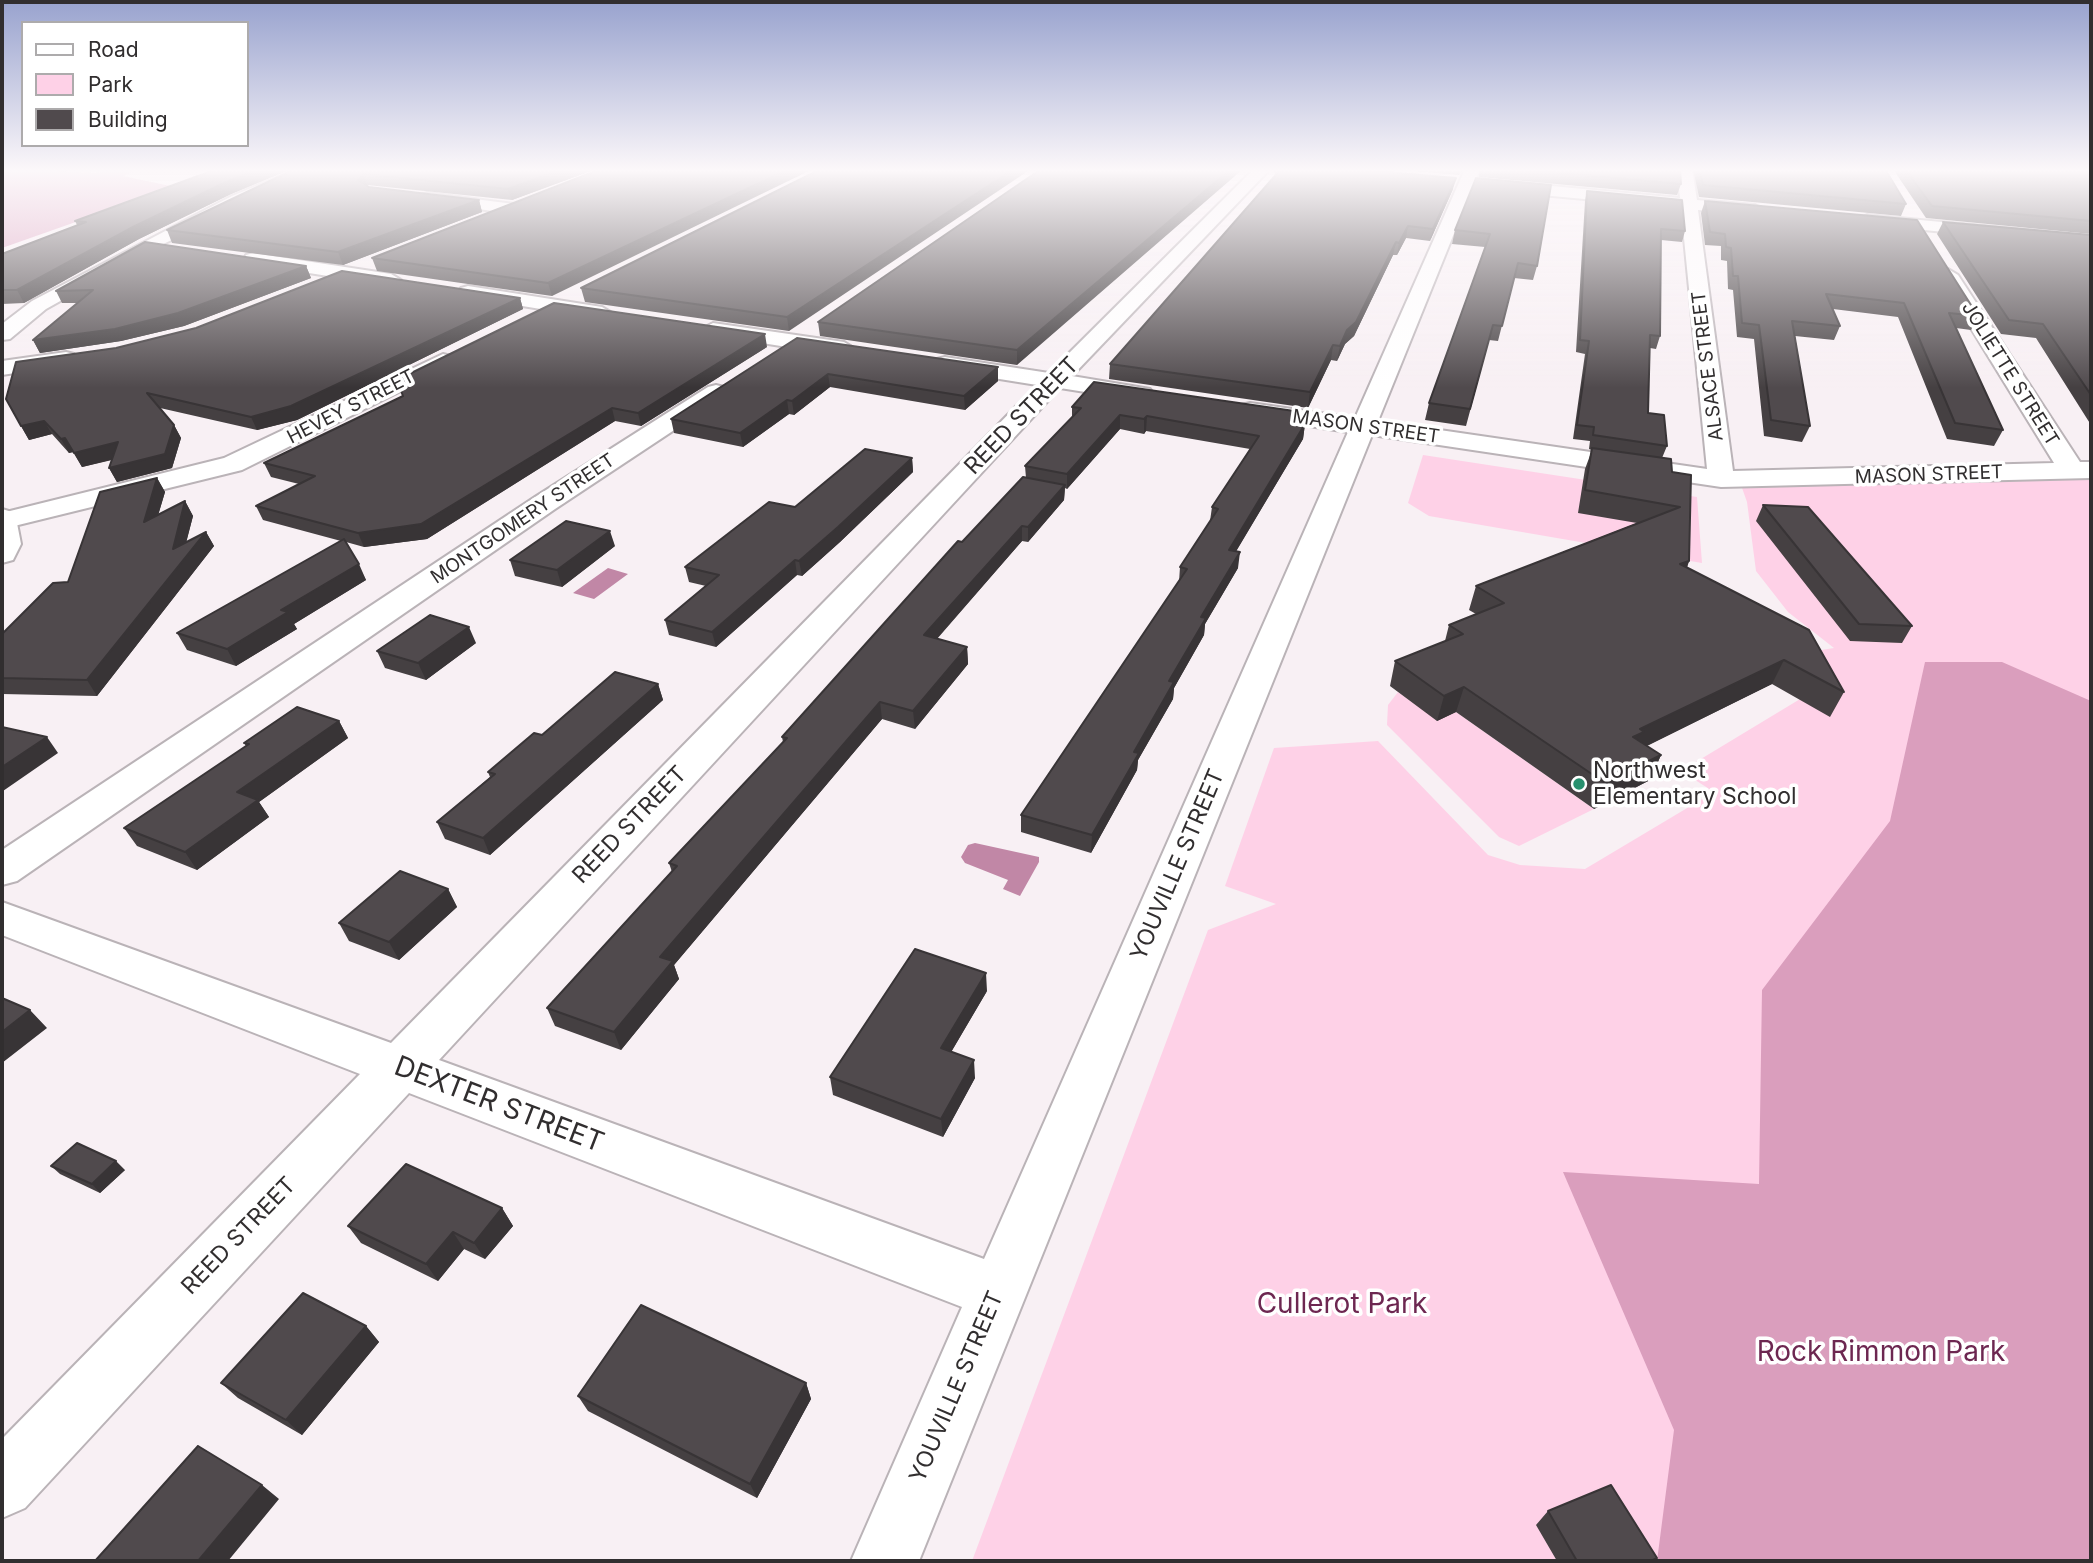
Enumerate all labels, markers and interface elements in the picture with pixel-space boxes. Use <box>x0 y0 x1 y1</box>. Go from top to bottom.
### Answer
legend <box>21 21 248 147</box>
text: Road <box>88 37 139 62</box>
text: Park <box>88 72 133 97</box>
text: Building <box>88 107 168 132</box>
street label: ALSACE STREET <box>1687 290 1729 442</box>
street label: JOLIETTE STREET <box>1956 298 2064 450</box>
street label: REED STREET <box>959 352 1085 480</box>
street label: HEVEY STREET <box>283 365 419 449</box>
street label: MASON STREET <box>1291 405 1441 449</box>
street label: MONTGOMERY STREET <box>427 449 619 589</box>
street label: MASON STREET <box>1854 461 2004 489</box>
place label: Northwest Elementary School <box>1593 757 1797 811</box>
street label: REED STREET <box>567 761 693 889</box>
street label: YOUVILLE STREET <box>1125 765 1231 965</box>
marker: Northwest Elementary School <box>1571 776 1587 792</box>
street label: DEXTER STREET <box>390 1050 608 1160</box>
street label: REED STREET <box>176 1172 302 1300</box>
street label: YOUVILLE STREET <box>904 1287 1010 1487</box>
park label: Cullerot Park <box>1257 1288 1427 1322</box>
park label: Rock Rimmon Park <box>1757 1336 2005 1370</box>

